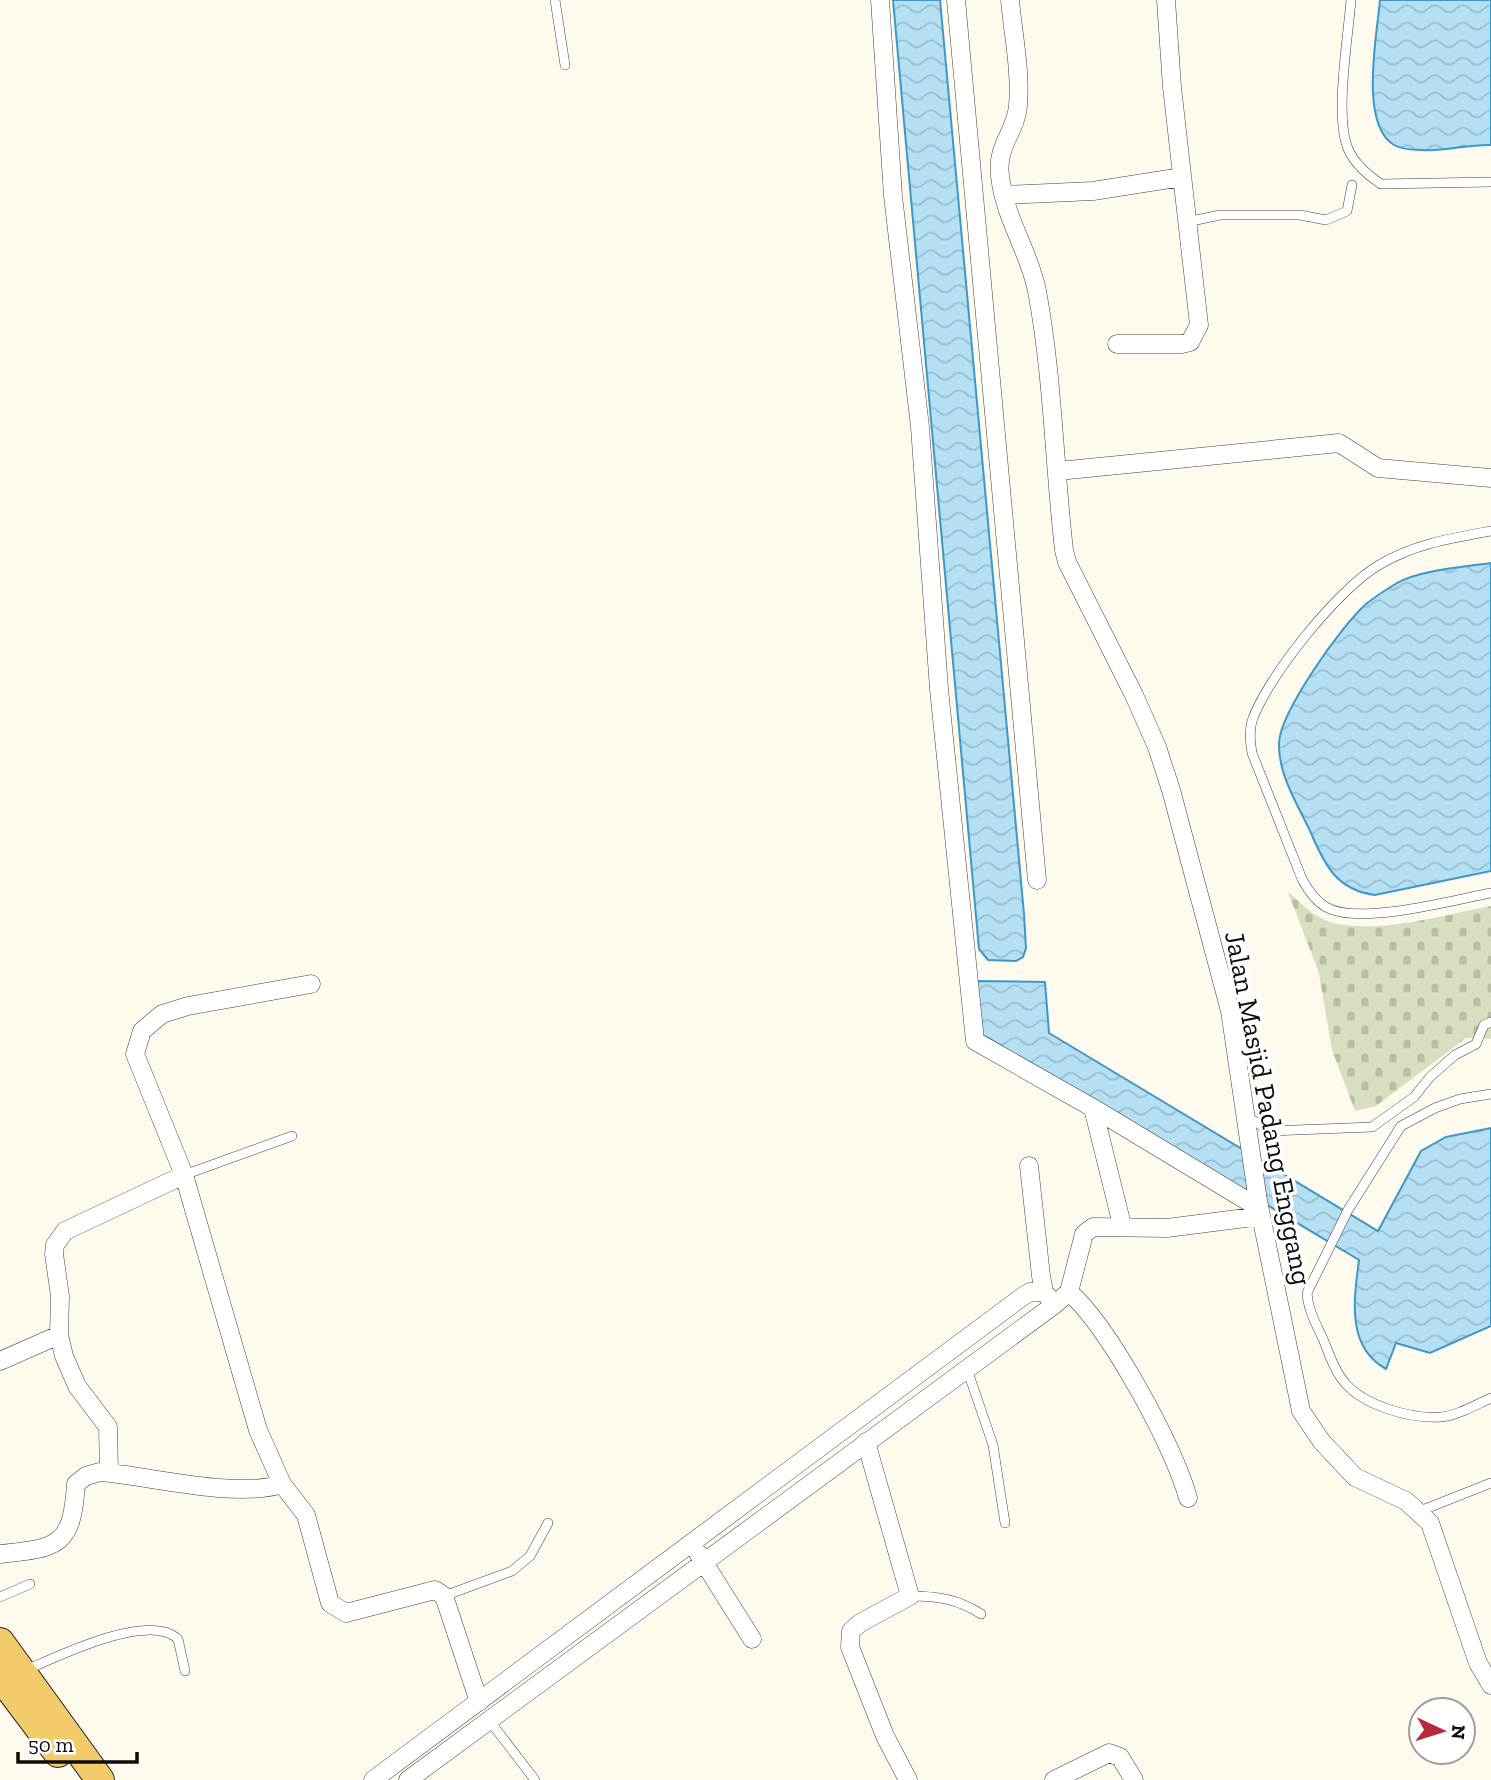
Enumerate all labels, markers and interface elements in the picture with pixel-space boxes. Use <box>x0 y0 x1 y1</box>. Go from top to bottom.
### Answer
street label: Jalan Masjid Padang Enggang <box>1218 928 1319 1288</box>
north arrow <box>1407 1696 1477 1766</box>
scale bar <box>18 1720 136 1764</box>
text: N <box>1446 1724 1470 1740</box>
text: 50 m <box>28 1732 74 1757</box>

